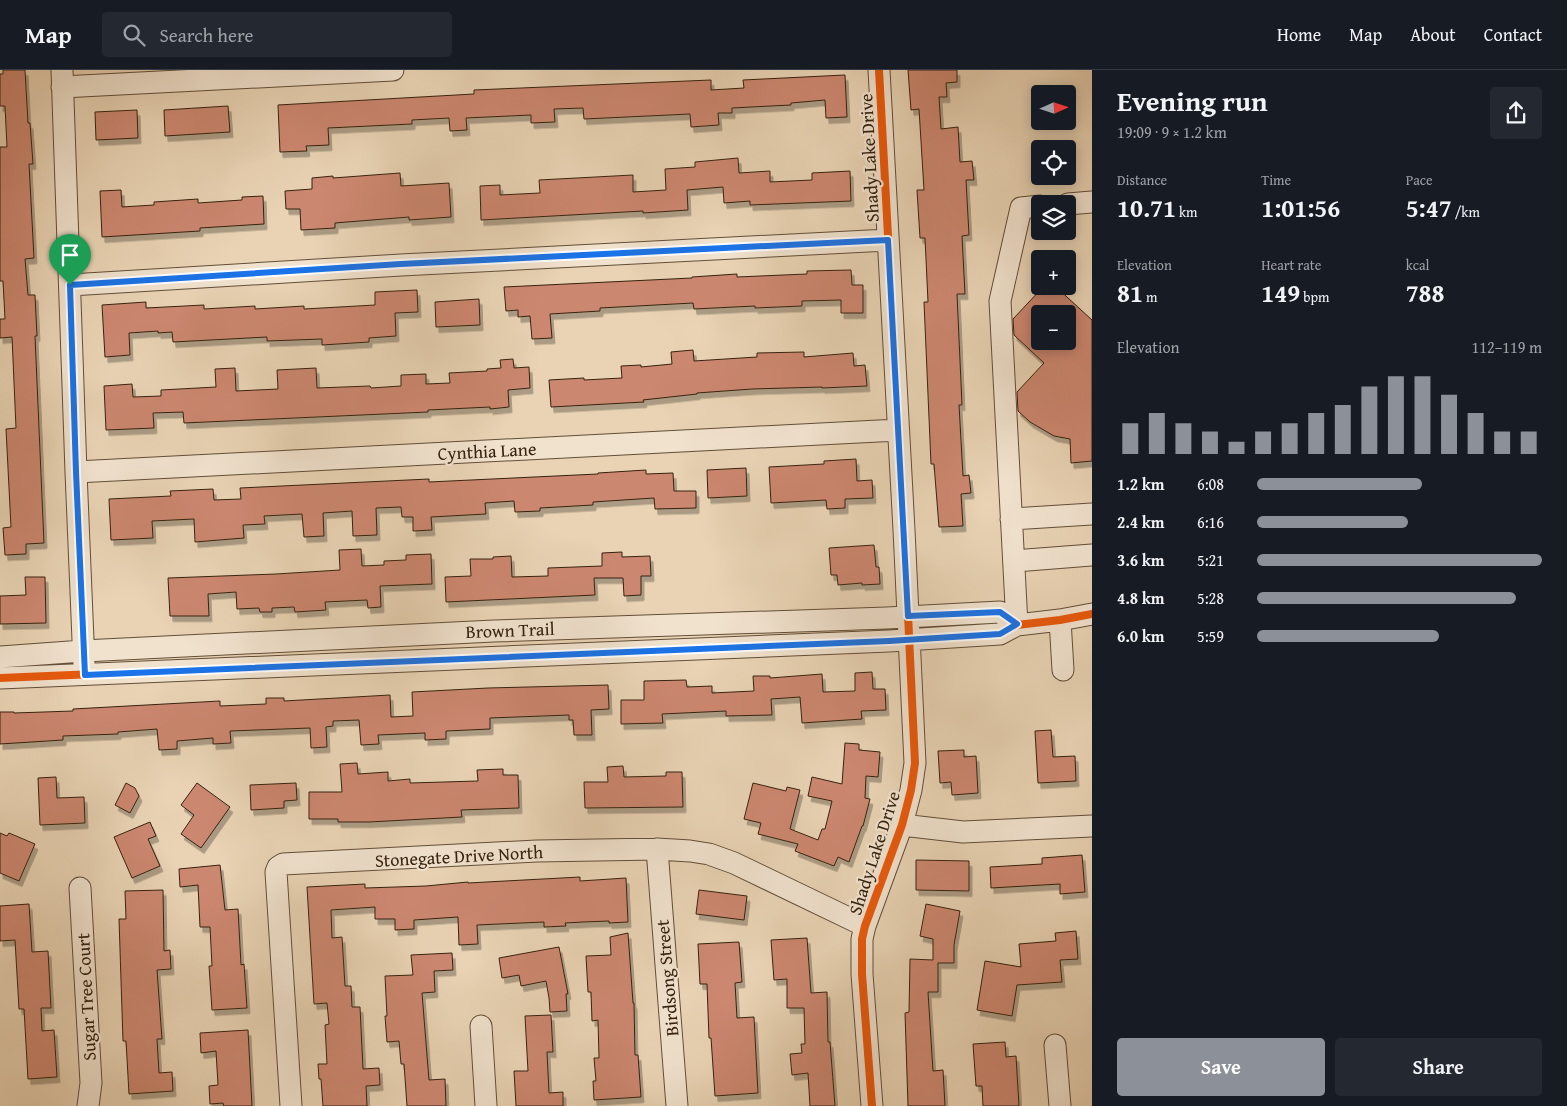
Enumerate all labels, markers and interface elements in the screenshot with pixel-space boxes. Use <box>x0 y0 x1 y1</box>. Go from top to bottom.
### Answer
search box <box>102 12 452 57</box>
text: Map <box>25 17 72 52</box>
icon: search <box>120 21 148 49</box>
text: Search here <box>160 21 253 49</box>
text: Home <box>1277 21 1321 48</box>
text: Map <box>1349 21 1382 48</box>
text: About <box>1410 21 1456 48</box>
text: Contact <box>1484 21 1542 48</box>
text: Evening run <box>1117 80 1268 121</box>
north arrow <box>1031 85 1076 130</box>
map controls <box>1031 85 1076 350</box>
button: share <box>1490 87 1542 139</box>
street label: Shady Lake Drive <box>852 93 886 223</box>
text: 19:09 · 9 × 1.2 km <box>1117 120 1227 144</box>
button: locate <box>1031 140 1076 185</box>
text: Distance <box>1117 170 1167 190</box>
text: Time <box>1261 170 1291 190</box>
text: Pace <box>1406 170 1433 190</box>
text: 10.71 <box>1117 190 1176 226</box>
text: 1:01:56 <box>1261 190 1340 226</box>
text: 5:47 <box>1406 190 1452 226</box>
button: layers <box>1031 195 1076 240</box>
text: km <box>1176 202 1198 222</box>
text: /km <box>1452 202 1480 222</box>
pin <box>49 234 91 285</box>
icon: arrive <box>56 241 84 269</box>
button: + <box>1031 250 1076 295</box>
text: Elevation <box>1117 255 1172 275</box>
text: Heart rate <box>1261 255 1321 275</box>
text: kcal <box>1406 255 1430 275</box>
text: 81 <box>1117 275 1143 311</box>
text: 149 <box>1261 275 1300 311</box>
text: 788 <box>1406 275 1445 311</box>
text: m <box>1143 287 1157 307</box>
text: bpm <box>1300 287 1330 307</box>
button: − <box>1031 305 1076 350</box>
text: Elevation <box>1117 335 1180 359</box>
text: 112–119 m <box>1472 335 1542 359</box>
street label: Cynthia Lane <box>437 435 537 467</box>
text: 1.2 km <box>1117 472 1164 496</box>
text: 6:08 <box>1197 472 1224 496</box>
text: 2.4 km <box>1117 510 1164 534</box>
text: 6:16 <box>1197 510 1224 534</box>
text: 3.6 km <box>1117 548 1164 572</box>
text: 5:21 <box>1197 548 1224 572</box>
text: 4.8 km <box>1117 586 1164 610</box>
text: 5:28 <box>1197 586 1224 610</box>
street label: Brown Trail <box>465 615 555 645</box>
text: 6.0 km <box>1117 624 1164 648</box>
text: 5:59 <box>1197 624 1224 648</box>
street label: Shady Lake Drive <box>841 788 907 918</box>
street label: Stonegate Drive North <box>374 838 544 874</box>
street label: Birdsong Street <box>648 918 686 1037</box>
street label: Sugar Tree Court <box>69 932 103 1062</box>
button: Save <box>1117 1038 1325 1096</box>
button: Share <box>1335 1038 1542 1096</box>

